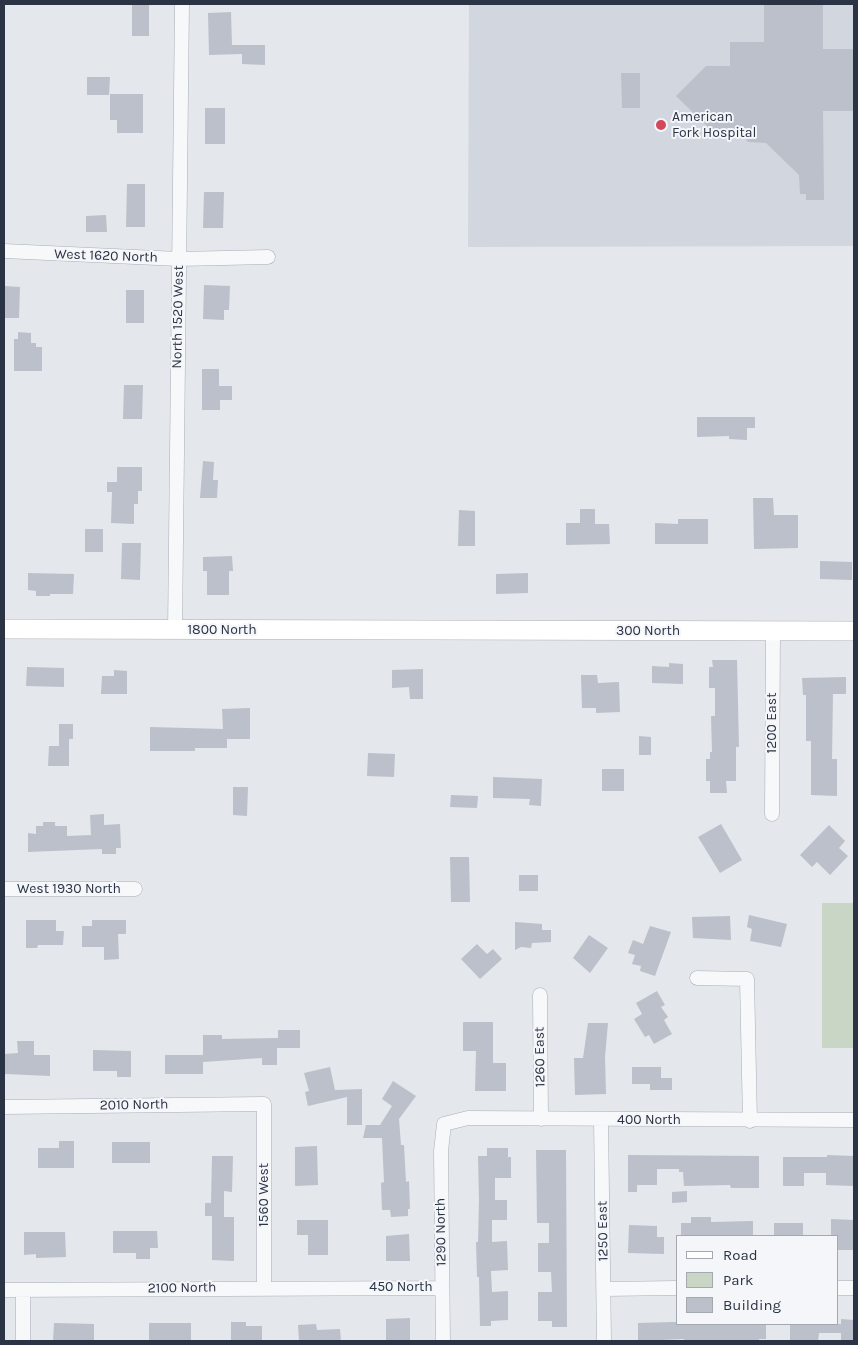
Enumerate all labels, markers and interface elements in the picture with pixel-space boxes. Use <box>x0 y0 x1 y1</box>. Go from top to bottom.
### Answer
place label: American Fork Hospital <box>672 109 756 142</box>
marker: American Fork Hospital <box>654 118 668 132</box>
street label: West 1620 North <box>54 246 158 266</box>
street label: North 1520 West <box>169 265 187 369</box>
street label: 1800 North <box>187 622 257 638</box>
street label: 300 North <box>616 623 680 639</box>
street label: 1200 East <box>764 693 780 753</box>
street label: West 1930 North <box>17 881 121 897</box>
street label: 1260 East <box>531 1027 549 1087</box>
street label: 2010 North <box>100 1096 168 1114</box>
street label: 400 North <box>617 1112 681 1128</box>
street label: 1560 West <box>256 1163 272 1227</box>
street label: 1290 North <box>432 1198 450 1266</box>
street label: 1250 East <box>594 1201 612 1261</box>
legend <box>676 1235 838 1325</box>
text: Road <box>723 1246 758 1264</box>
text: Park <box>723 1271 753 1289</box>
street label: 2100 North <box>148 1279 216 1297</box>
street label: 450 North <box>369 1279 433 1295</box>
text: Building <box>723 1296 781 1314</box>

